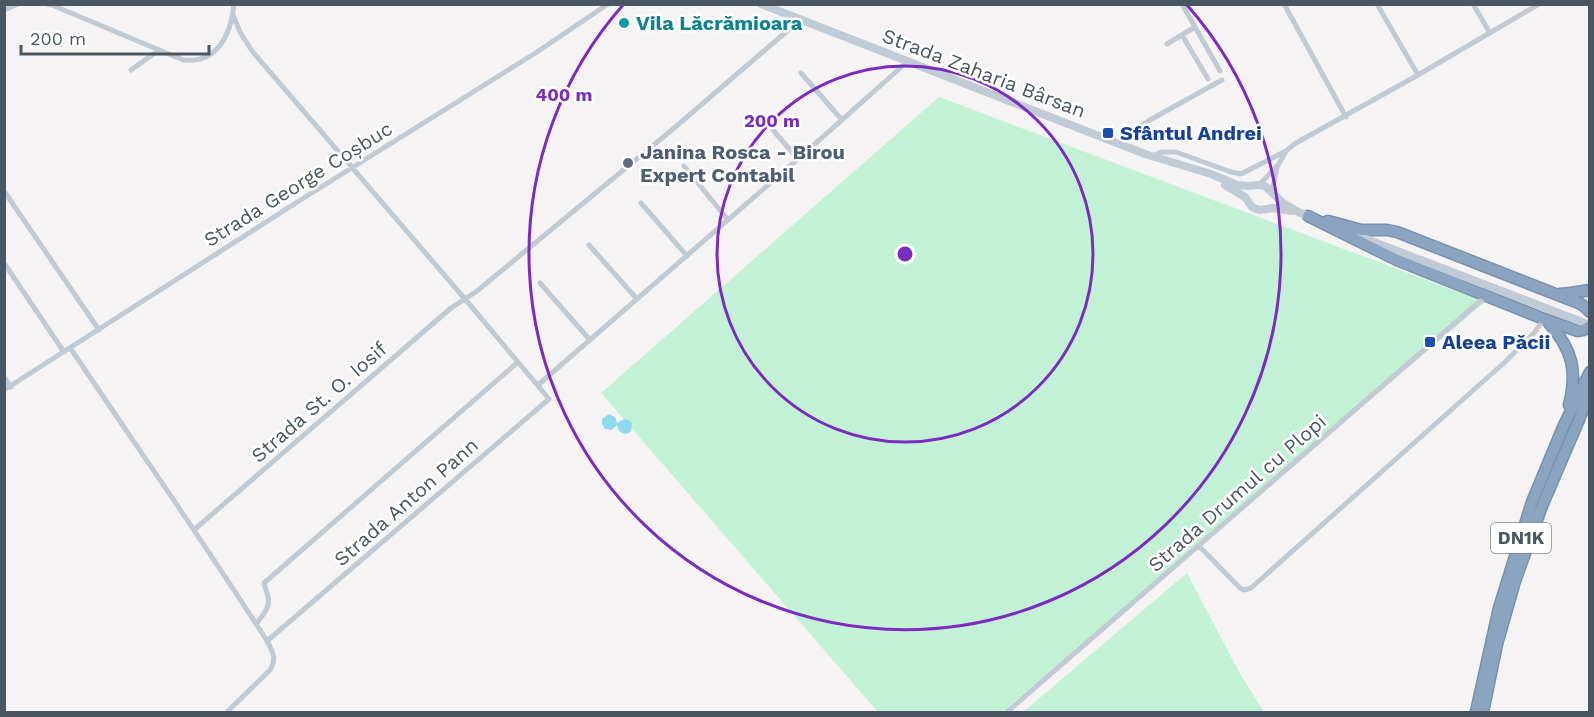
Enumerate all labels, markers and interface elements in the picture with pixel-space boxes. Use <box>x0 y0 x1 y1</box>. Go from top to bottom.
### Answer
place label: Vila Lăcrămioara <box>636 11 803 35</box>
marker: Vila Lăcrămioara <box>617 16 631 30</box>
scale bar <box>21 18 208 56</box>
street label: Strada Zaharia Bârsan <box>879 23 1089 123</box>
text: 200 m <box>30 28 86 49</box>
text: 400 m <box>536 84 592 105</box>
text: 200 m <box>744 110 800 131</box>
street label: Strada George Coșbuc <box>199 116 397 252</box>
place label: Sfântul Andrei <box>1120 121 1262 145</box>
marker: Sfântul Andrei <box>1101 126 1115 140</box>
place label: Janina Rosca - Birou Expert Contabil <box>640 140 845 187</box>
marker: Janina Rosca - Birou Expert Contabil <box>621 156 635 170</box>
centre of rings <box>895 244 915 264</box>
place label: Aleea Păcii <box>1442 330 1550 354</box>
marker: Aleea Păcii <box>1423 335 1437 349</box>
street label: Strada St. O. Iosif <box>246 336 392 467</box>
street label: Strada Drumul cu Plopi <box>1143 409 1331 577</box>
street label: Strada Anton Pann <box>329 433 483 571</box>
road number: DN1K <box>1491 523 1551 553</box>

